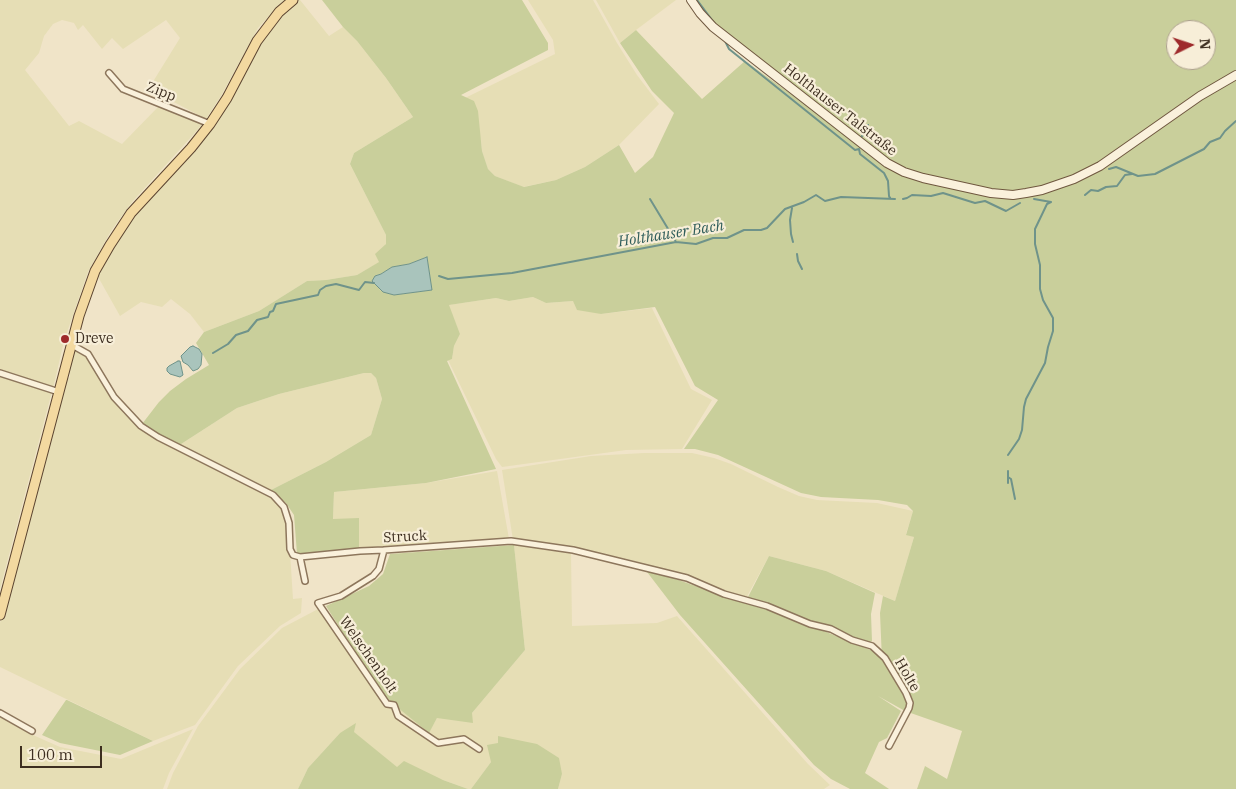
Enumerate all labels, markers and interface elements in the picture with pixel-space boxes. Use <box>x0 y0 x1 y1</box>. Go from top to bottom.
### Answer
north arrow <box>1166 20 1216 70</box>
text: N <box>1196 38 1214 50</box>
street label: Holthauser Talstraße <box>780 61 900 159</box>
street label: Zipp <box>144 79 178 105</box>
water label: Holthauser Bach <box>617 217 725 251</box>
place label: Dreve <box>75 331 113 347</box>
marker: Dreve <box>59 333 71 345</box>
street label: Struck <box>383 527 427 547</box>
street label: Welschenholt <box>335 613 401 697</box>
street label: Holte <box>891 655 923 695</box>
scale bar <box>22 736 105 768</box>
text: 100 m <box>28 745 73 764</box>

